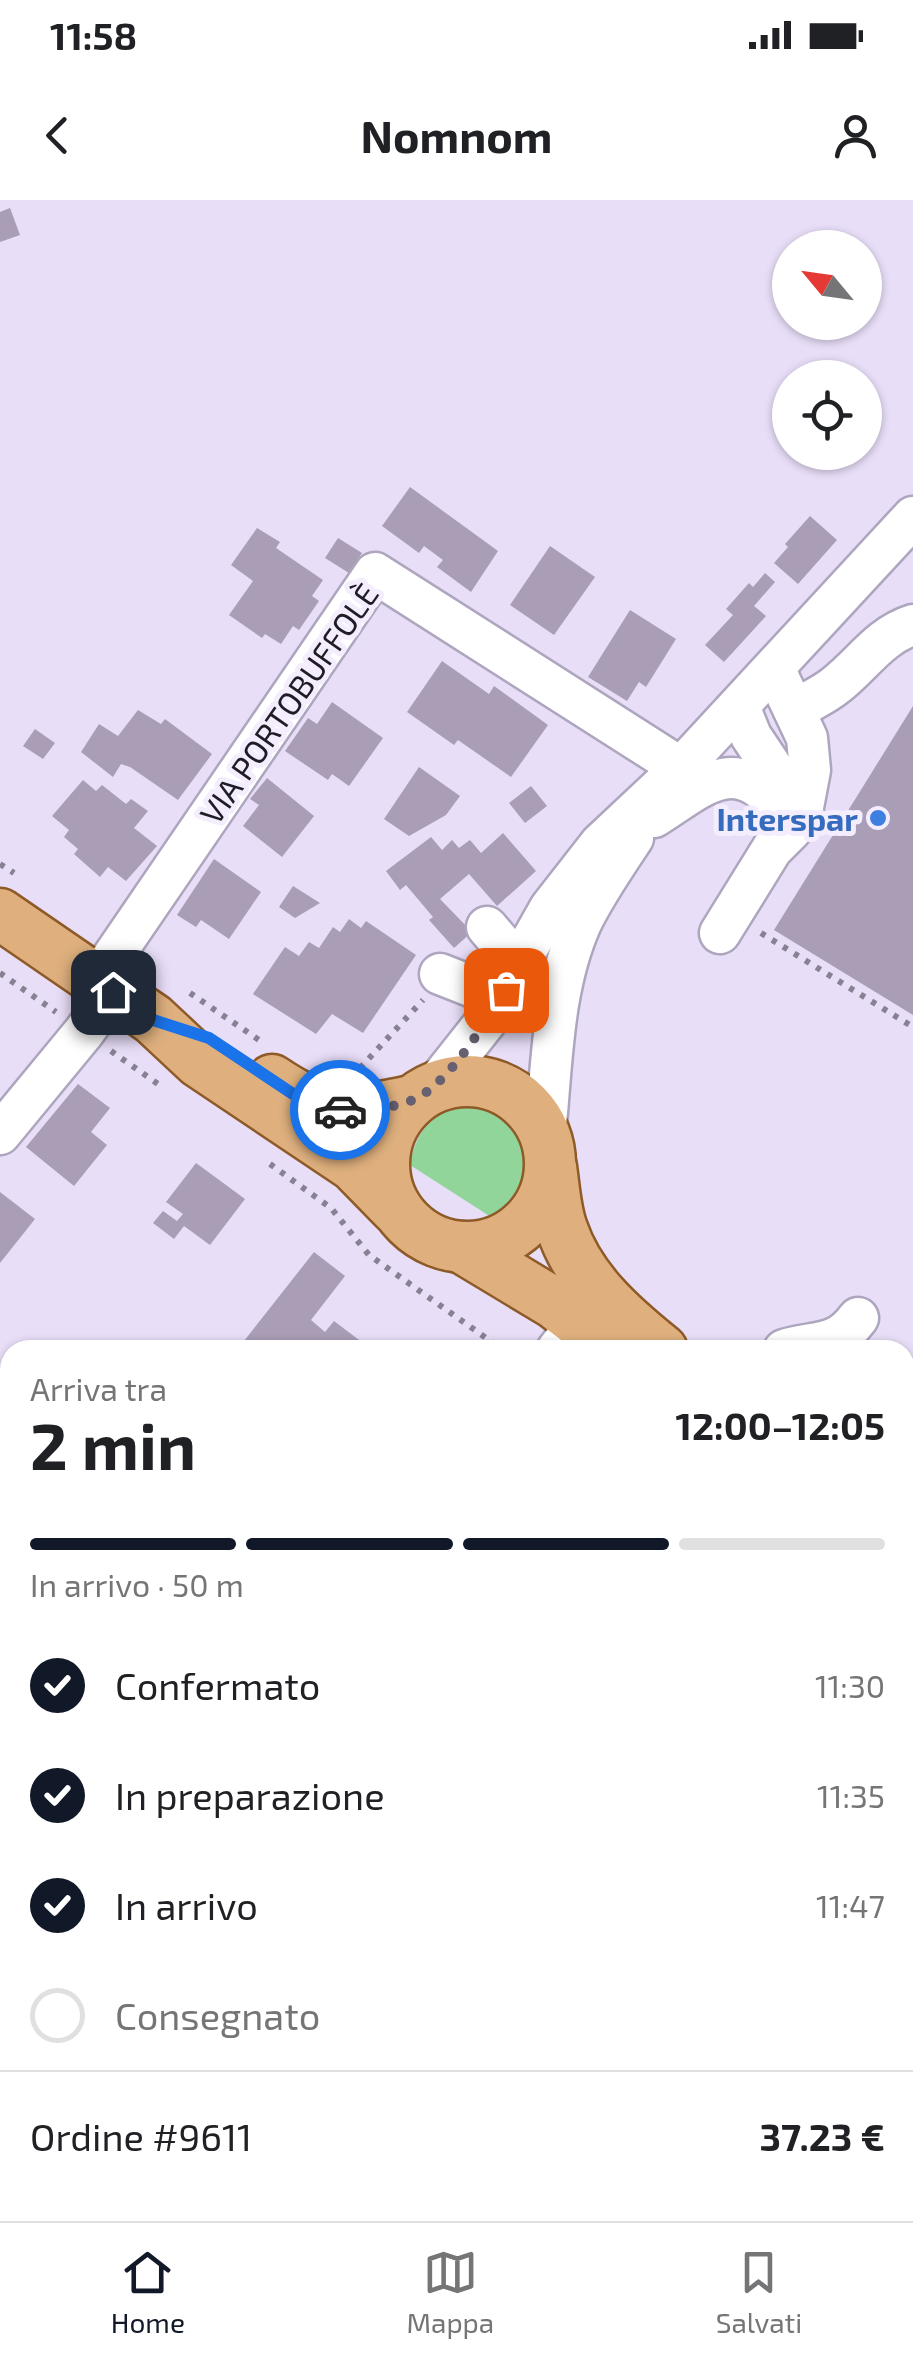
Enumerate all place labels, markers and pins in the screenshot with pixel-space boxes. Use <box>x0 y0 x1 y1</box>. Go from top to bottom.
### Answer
place label: Interspar <box>716 799 858 837</box>
marker: Interspar <box>867 807 889 829</box>
pin <box>464 948 549 1033</box>
pin <box>71 950 156 1035</box>

